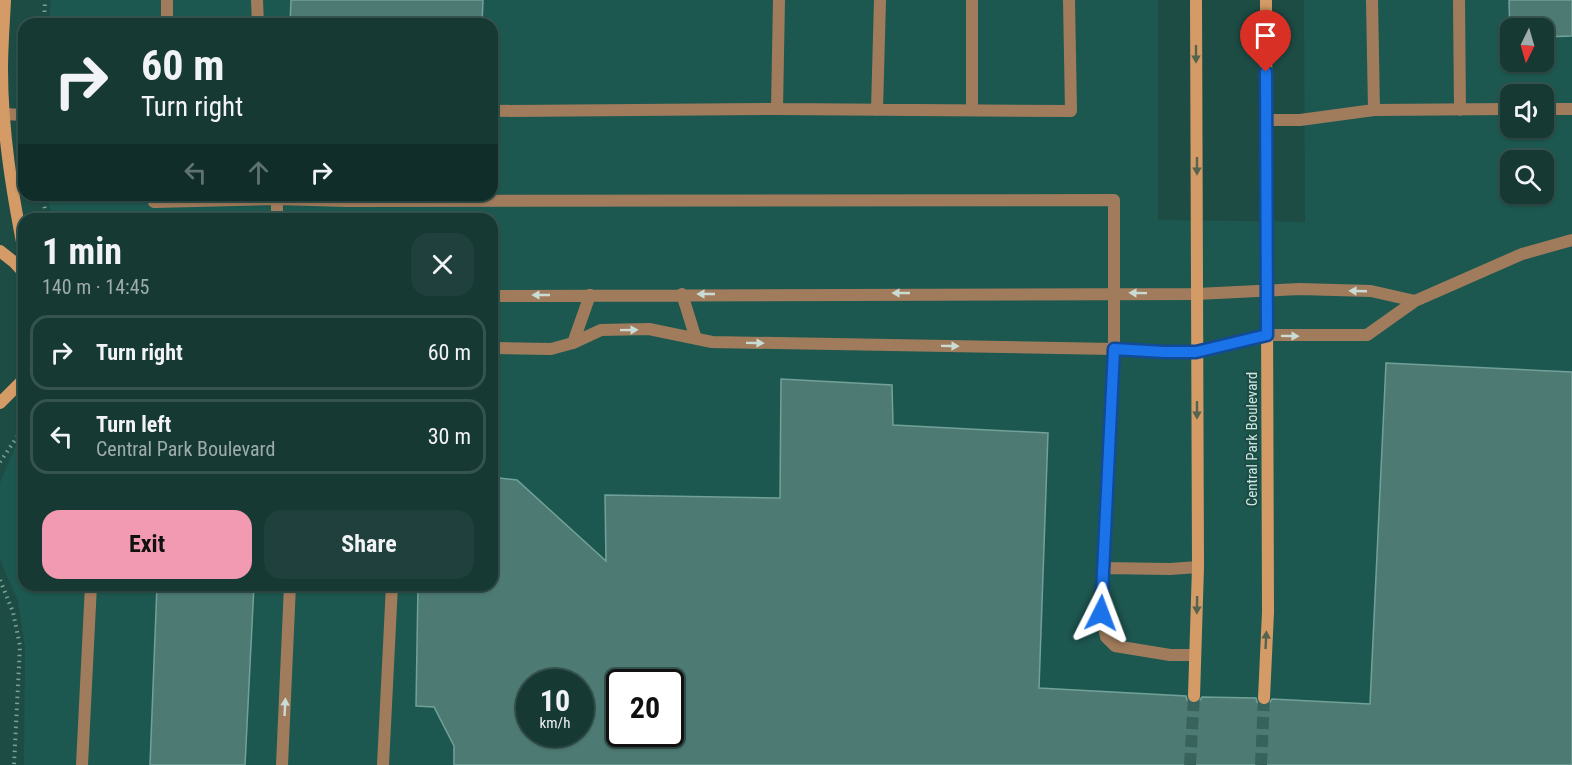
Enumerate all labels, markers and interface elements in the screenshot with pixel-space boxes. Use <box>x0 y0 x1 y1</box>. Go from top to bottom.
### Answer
pin <box>1240 10 1291 72</box>
north arrow <box>1500 18 1554 72</box>
map controls <box>1500 18 1554 204</box>
icon: arrive <box>1249 19 1282 52</box>
text: 60 m <box>141 41 224 90</box>
icon: right <box>42 42 120 120</box>
one-way arrow <box>1191 44 1201 63</box>
button: sound <box>1500 84 1554 138</box>
text: Turn right <box>141 91 243 123</box>
button: search <box>1500 150 1554 204</box>
icon: left <box>179 156 212 189</box>
icon: ahead <box>242 156 275 189</box>
icon: right <box>305 156 338 189</box>
one-way arrow <box>1192 157 1202 176</box>
text: 1 min <box>42 231 122 273</box>
button: close <box>411 233 474 296</box>
text: 140 m · 14:45 <box>42 275 149 299</box>
one-way arrow <box>1348 286 1367 296</box>
one-way arrow <box>892 288 911 298</box>
one-way arrow <box>1129 288 1148 298</box>
one-way arrow <box>697 289 716 299</box>
one-way arrow <box>531 290 550 300</box>
one-way arrow <box>620 325 639 334</box>
one-way arrow <box>1280 331 1299 341</box>
icon: right <box>45 336 78 369</box>
one-way arrow <box>745 338 764 348</box>
text: Turn right <box>96 340 183 365</box>
text: 60 m <box>428 340 471 365</box>
one-way arrow <box>940 342 959 351</box>
street label: Central Park Boulevard <box>1243 372 1261 506</box>
one-way arrow <box>1192 401 1202 420</box>
text: Turn left <box>96 412 171 437</box>
icon: left <box>45 420 78 453</box>
text: 30 m <box>428 424 471 449</box>
text: Central Park Boulevard <box>96 437 275 461</box>
button: Exit <box>42 510 252 579</box>
button: Share <box>264 510 474 579</box>
position arrow <box>1069 581 1133 645</box>
one-way arrow <box>1192 596 1201 615</box>
one-way arrow <box>1262 630 1271 649</box>
speed limit sign: 20 <box>606 669 684 747</box>
text: 10 <box>540 683 570 718</box>
one-way arrow <box>280 697 289 716</box>
text: km/h <box>540 714 570 732</box>

